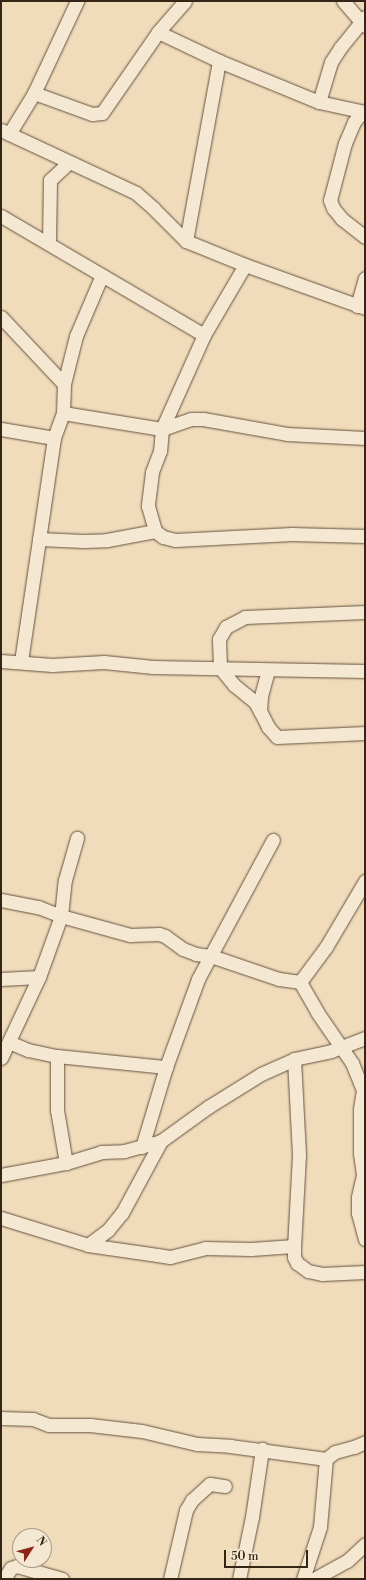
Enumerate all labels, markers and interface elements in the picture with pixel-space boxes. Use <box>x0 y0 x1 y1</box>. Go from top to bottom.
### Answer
north arrow <box>12 1528 52 1568</box>
text: N <box>33 1534 49 1549</box>
scale bar <box>226 1542 310 1568</box>
text: 50 m <box>231 1549 259 1564</box>

